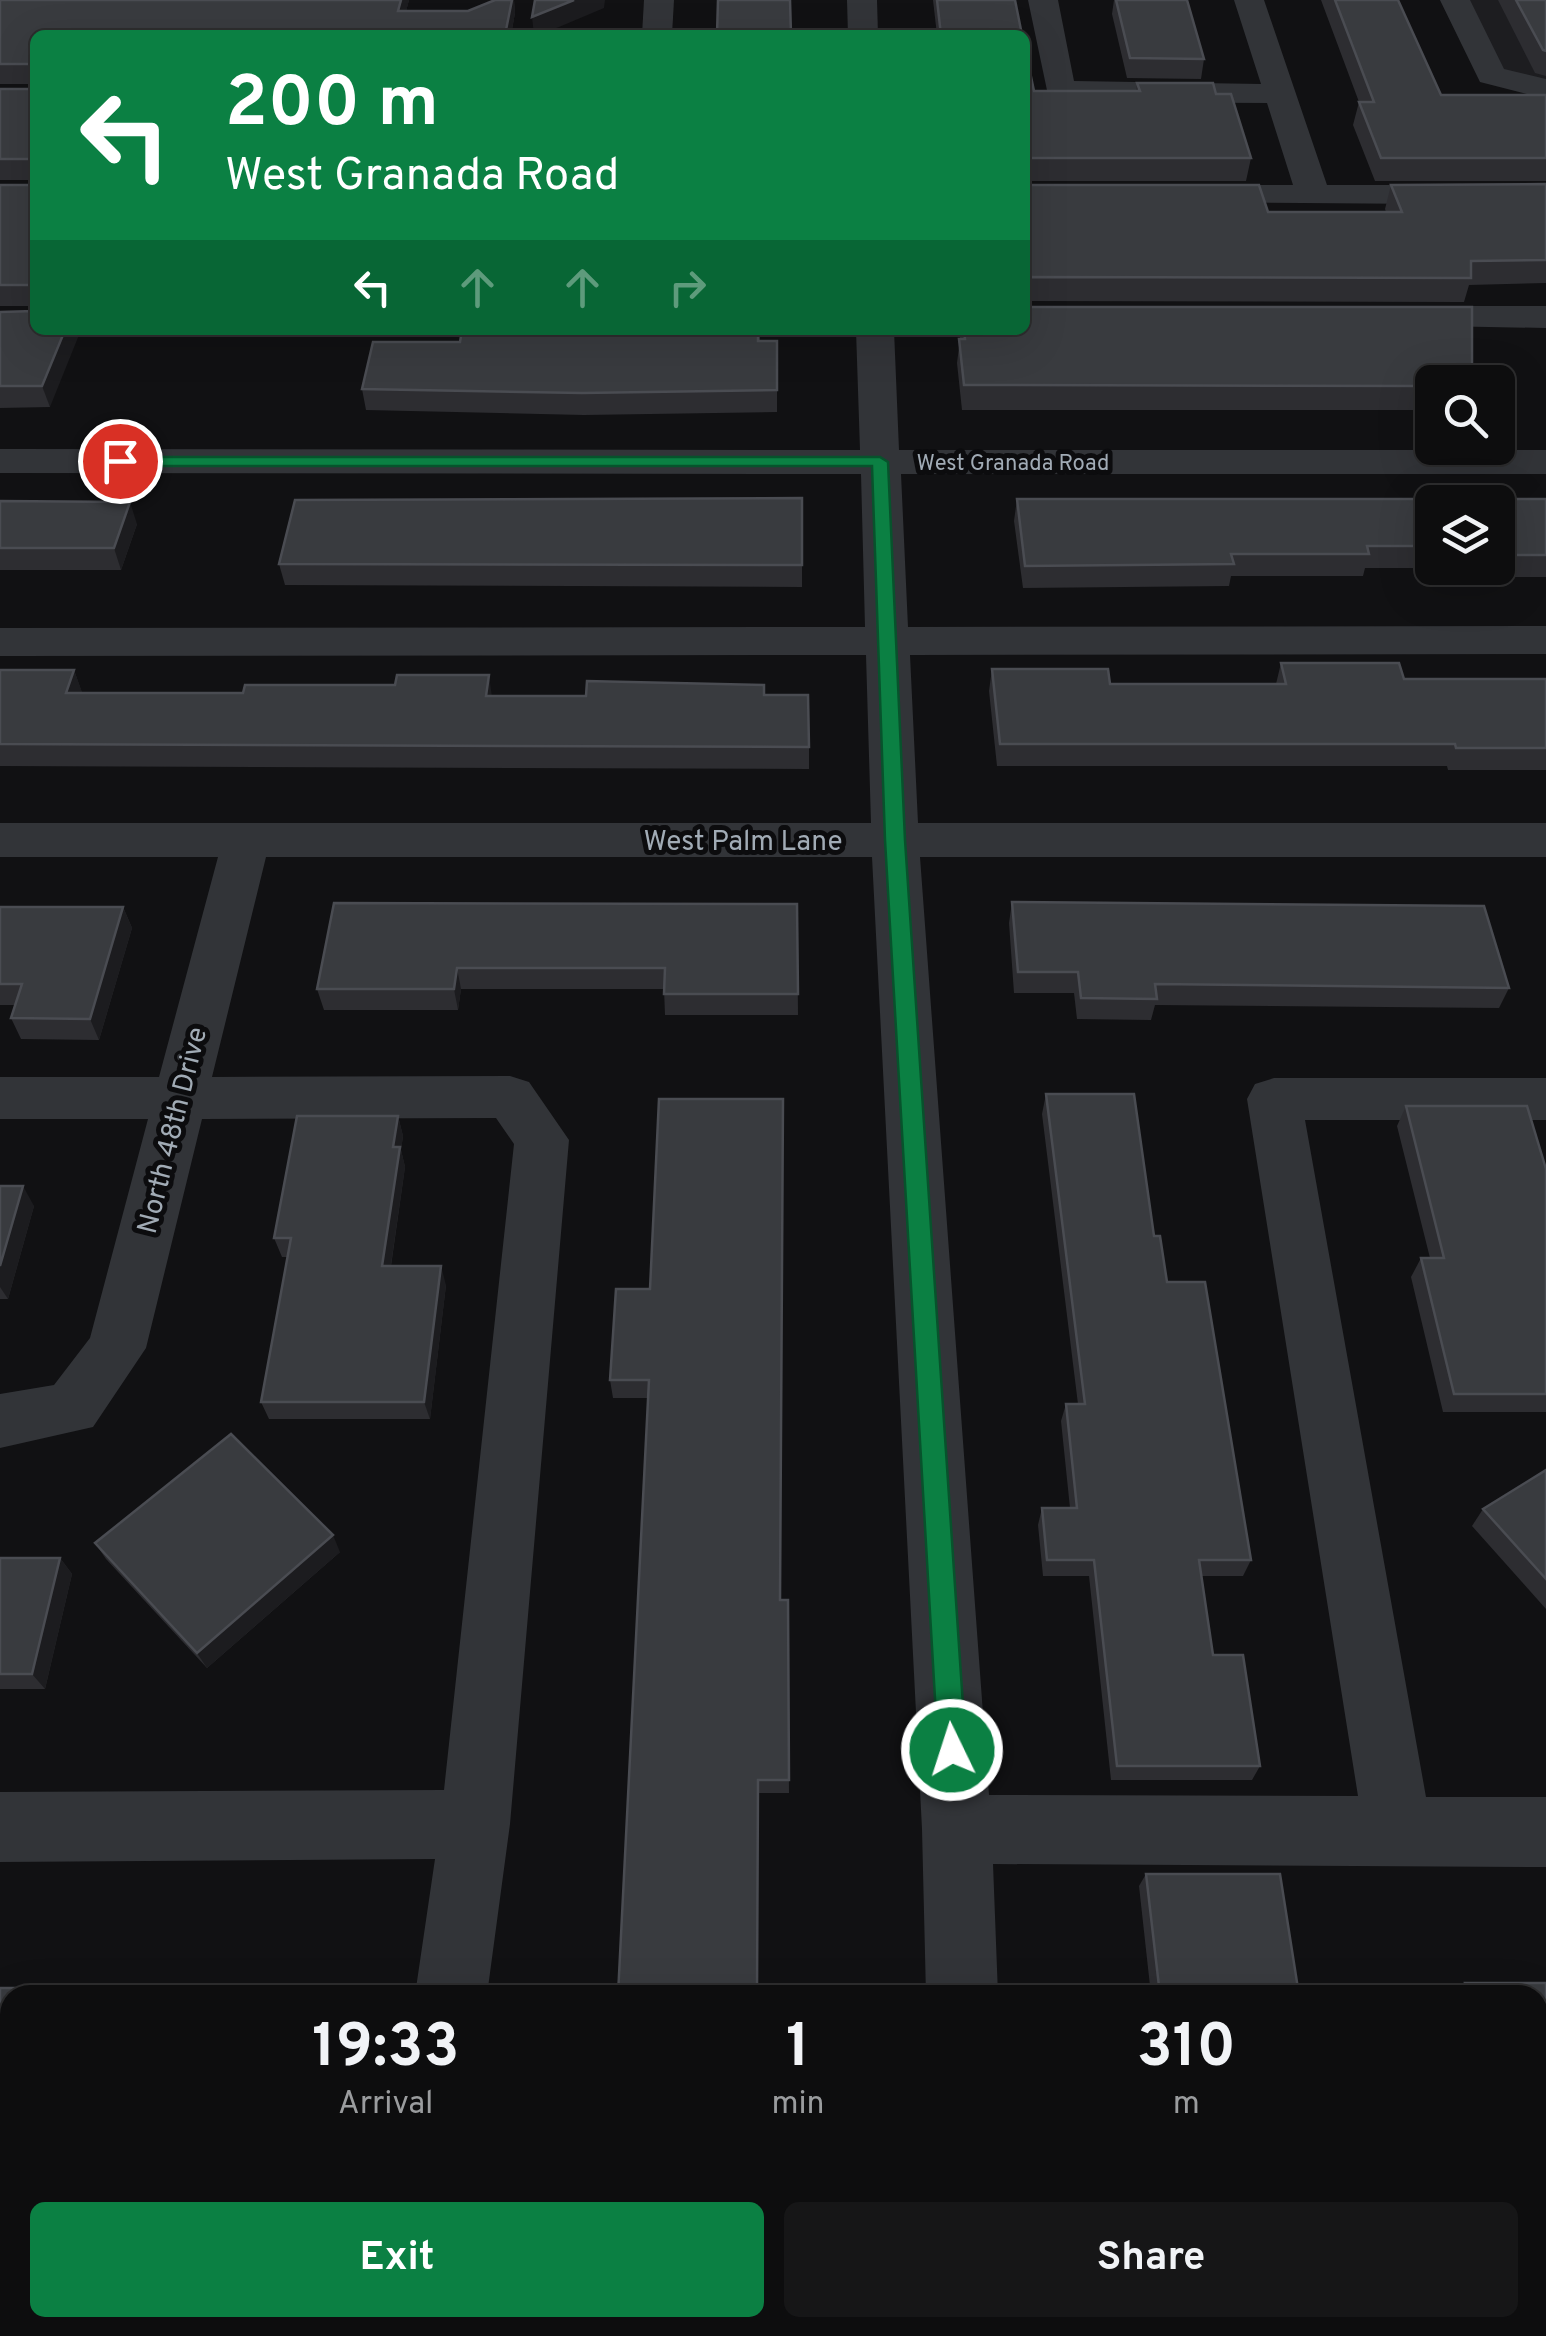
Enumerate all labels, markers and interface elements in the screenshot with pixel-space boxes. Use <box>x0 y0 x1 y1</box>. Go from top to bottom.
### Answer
text: 200 m <box>225 62 439 151</box>
icon: left <box>60 70 190 200</box>
text: West Granada Road <box>225 149 619 206</box>
icon: left <box>345 260 400 315</box>
icon: ahead <box>450 260 505 315</box>
icon: ahead <box>555 260 610 315</box>
icon: right <box>660 260 715 315</box>
map controls <box>1415 365 1515 585</box>
button: search <box>1415 365 1515 465</box>
pin <box>78 419 163 504</box>
icon: arrive <box>93 434 148 489</box>
street label: West Granada Road <box>917 451 1109 478</box>
button: layers <box>1415 485 1515 585</box>
street label: West Palm Lane <box>643 825 843 861</box>
street label: North 48th Drive <box>131 1024 217 1238</box>
position arrow <box>900 1698 1004 1802</box>
text: 19:33 <box>312 2012 459 2088</box>
text: 1 <box>786 2012 810 2088</box>
text: 310 <box>1137 2012 1236 2088</box>
text: Arrival <box>338 2085 433 2125</box>
text: min <box>771 2085 825 2125</box>
text: m <box>1173 2085 1200 2125</box>
button: Exit <box>30 2202 764 2317</box>
button: Share <box>784 2202 1518 2317</box>

